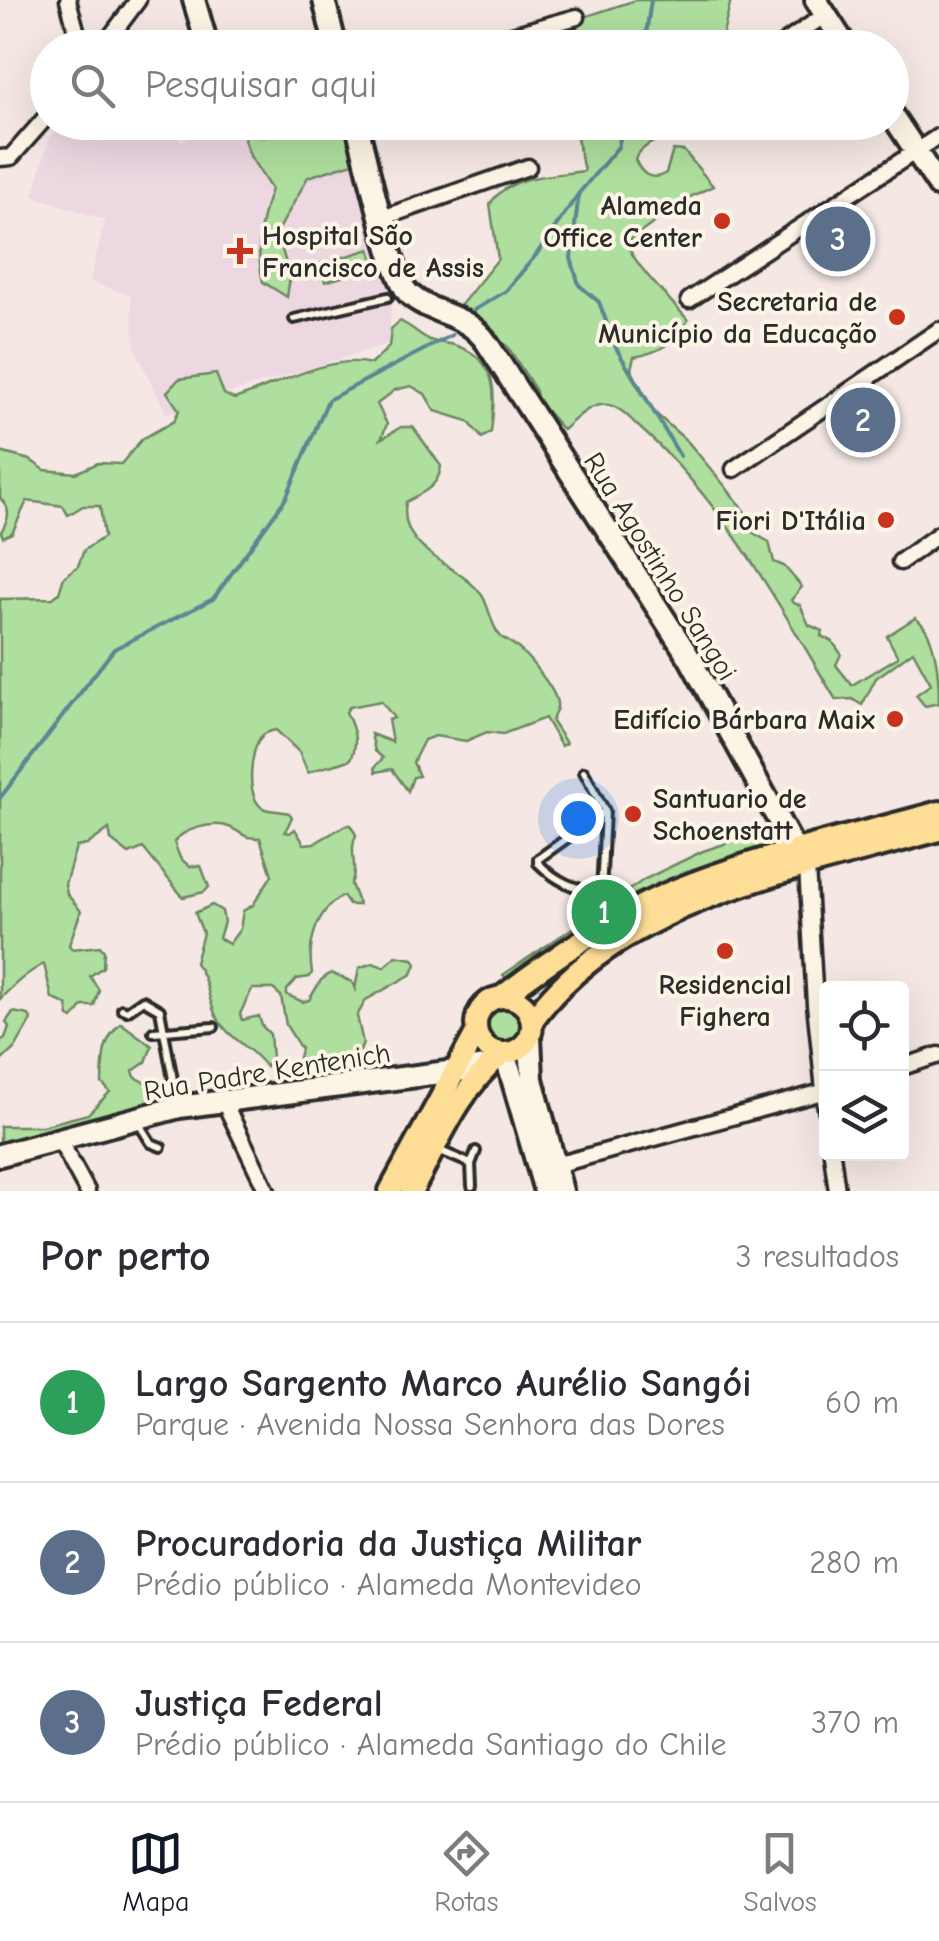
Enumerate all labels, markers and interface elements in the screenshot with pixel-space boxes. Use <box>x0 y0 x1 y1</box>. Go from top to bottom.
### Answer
search box <box>30 30 909 140</box>
icon: search <box>65 58 120 113</box>
text: Pesquisar aqui <box>145 63 377 107</box>
place label: Alameda Office Center <box>543 190 703 254</box>
pin: 3 <box>806 202 870 276</box>
marker: Alameda Office Center <box>711 210 733 232</box>
place label: Hospital São Francisco de Assis <box>262 220 484 284</box>
marker: Hospital São Francisco de Assis <box>227 238 253 264</box>
place label: Secretaria de Município da Educação <box>598 286 877 350</box>
marker: Secretaria de Município da Educação <box>886 306 908 328</box>
pin: 2 <box>830 382 896 458</box>
street label: Rua Agostinho Sangoi <box>577 447 743 686</box>
place label: Fiori D'Itália <box>715 505 866 537</box>
marker: Fiori D'Itália <box>875 509 897 531</box>
place label: Edifício Bárbara Maix <box>613 704 875 736</box>
marker: Edifício Bárbara Maix <box>884 708 906 730</box>
place label: Santuario de Schoenstatt <box>653 783 807 847</box>
your location <box>553 793 604 844</box>
marker: Santuario de Schoenstatt <box>622 803 644 825</box>
pin: 1 <box>572 874 636 950</box>
marker: Residencial Fighera <box>714 940 736 962</box>
place label: Residencial Fighera <box>658 969 792 1033</box>
map controls <box>819 981 909 1161</box>
button: locate <box>819 981 909 1071</box>
street label: Rua Padre Kentenich <box>142 1037 393 1107</box>
button: layers <box>819 1071 909 1161</box>
text: Por perto <box>40 1232 211 1281</box>
text: 3 resultados <box>736 1238 899 1275</box>
text: Largo Sargento Marco Aurélio Sangói <box>135 1362 751 1406</box>
text: 1 <box>66 1384 79 1421</box>
text: 60 m <box>825 1384 899 1421</box>
text: Parque · Avenida Nossa Senhora das Dores <box>135 1406 725 1443</box>
text: Procuradoria da Justiça Militar <box>135 1522 641 1566</box>
text: 2 <box>65 1544 80 1581</box>
text: 280 m <box>809 1544 899 1581</box>
text: Prédio público · Alameda Montevideo <box>135 1566 642 1603</box>
text: Justiça Federal <box>135 1682 383 1726</box>
text: 3 <box>65 1704 80 1741</box>
text: 370 m <box>811 1704 899 1741</box>
text: Prédio público · Alameda Santiago do Chile <box>135 1726 726 1763</box>
tab: Mapa <box>122 1826 190 1918</box>
tab: Rotas <box>434 1826 498 1918</box>
tab: Salvos <box>743 1826 817 1918</box>

